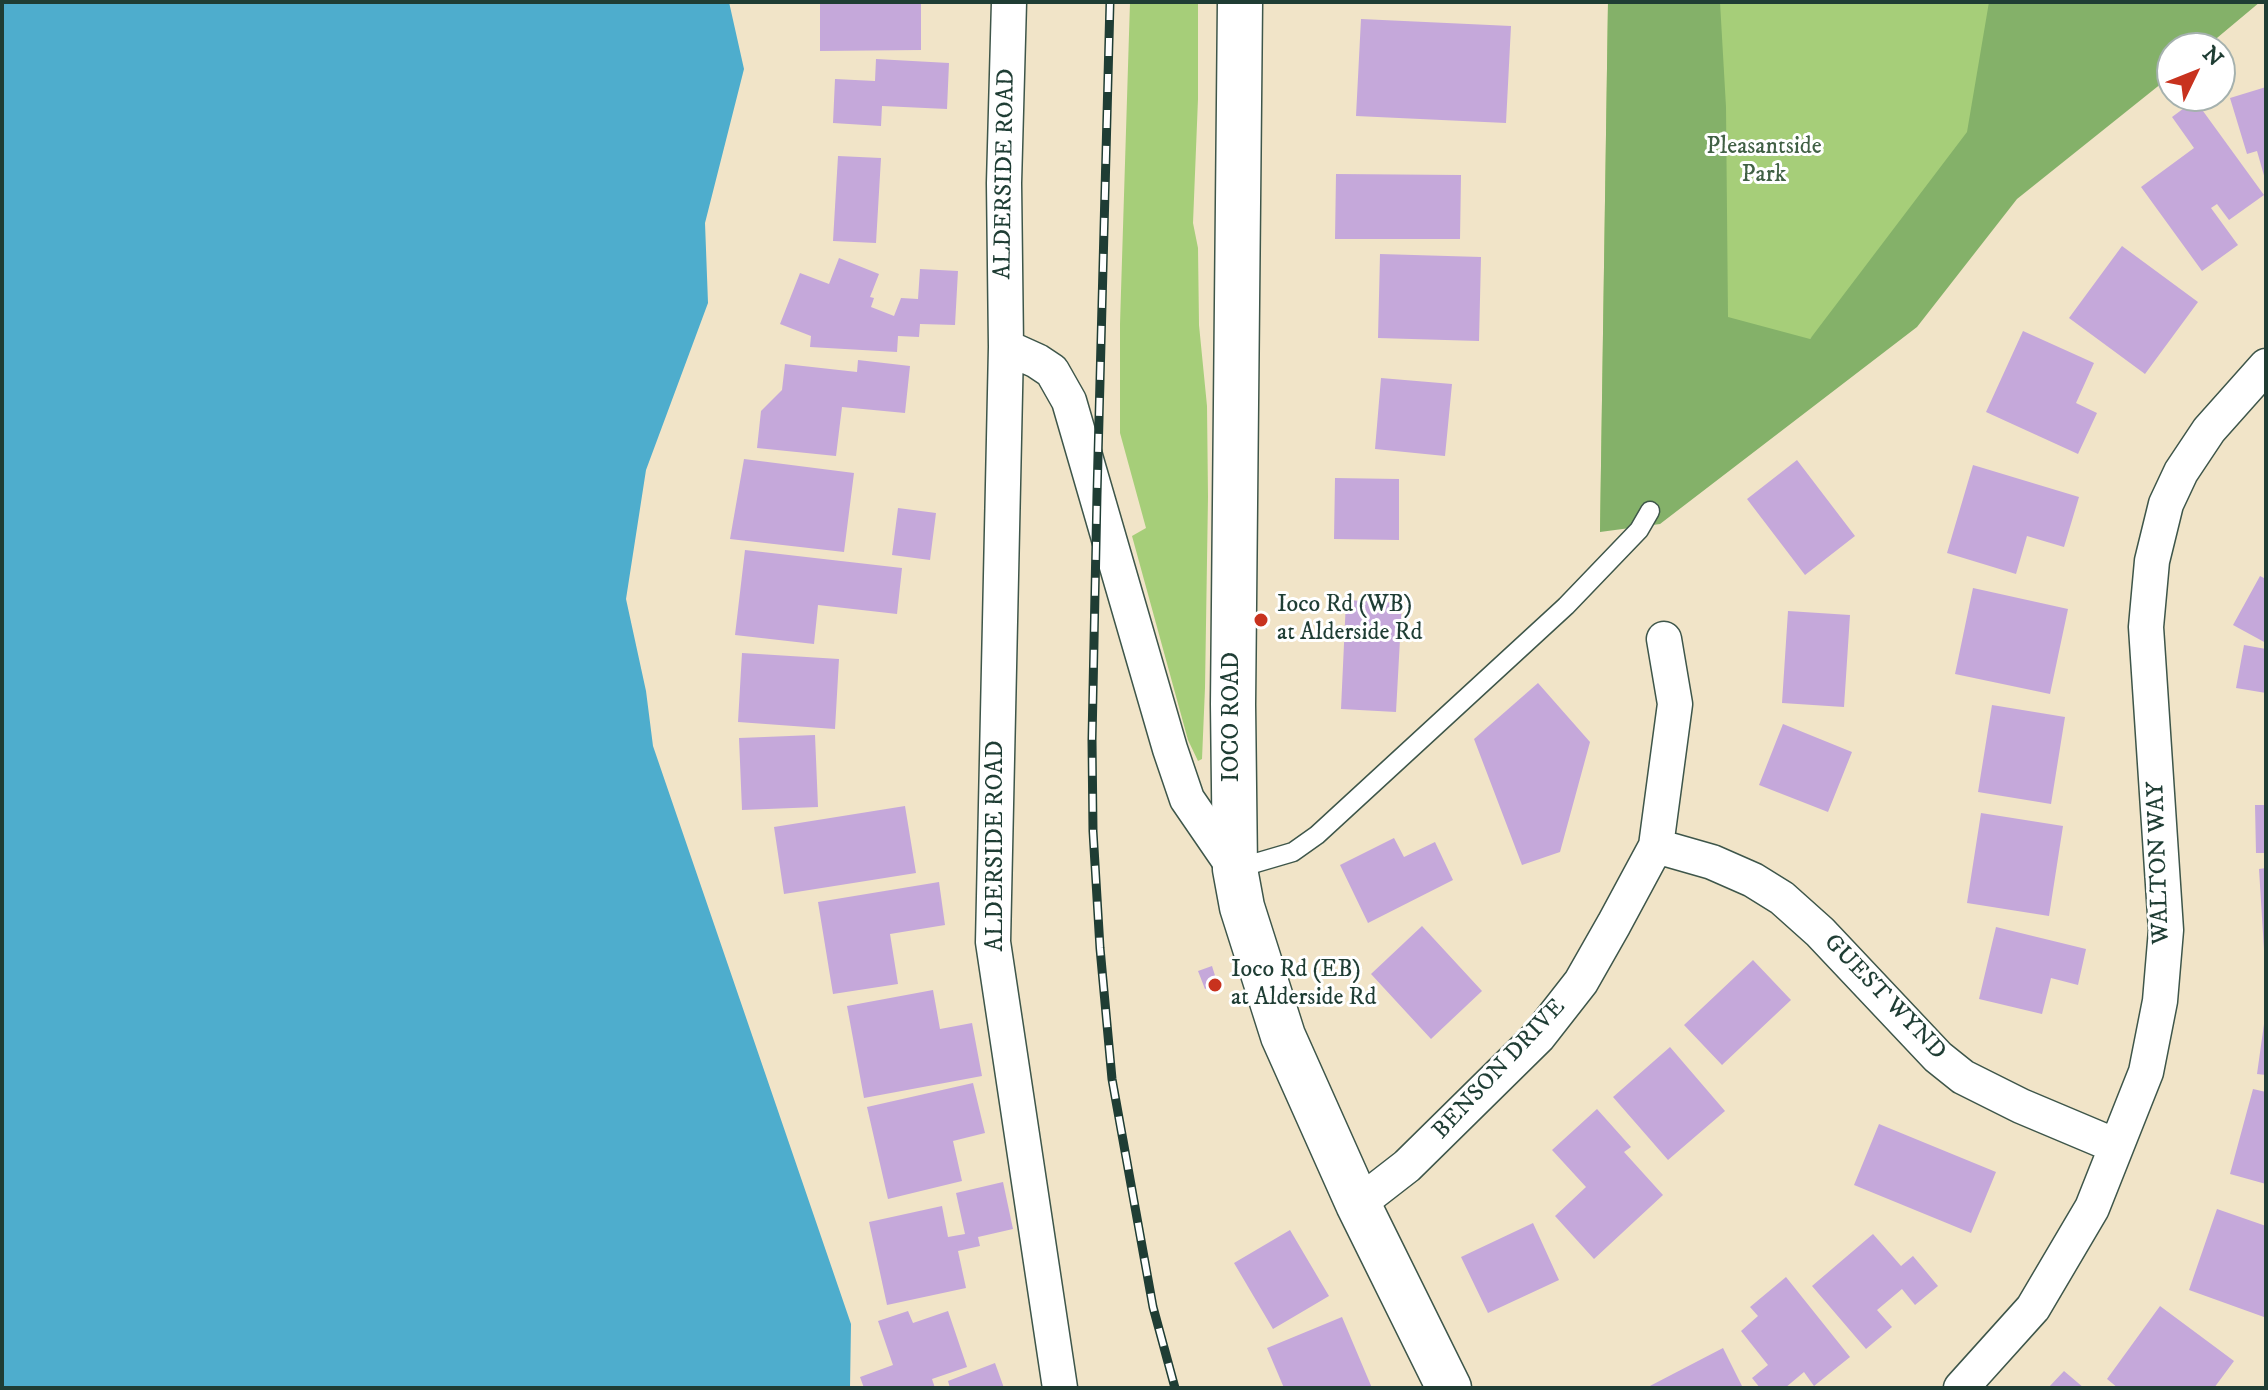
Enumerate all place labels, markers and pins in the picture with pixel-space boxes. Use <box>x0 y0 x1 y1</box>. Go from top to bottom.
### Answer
place label: Ioco Rd (WB) at Alderside Rd <box>1277 592 1423 648</box>
marker: Ioco Rd (WB) at Alderside Rd <box>1252 611 1270 629</box>
place label: Ioco Rd (EB) at Alderside Rd <box>1231 957 1377 1013</box>
marker: Ioco Rd (EB) at Alderside Rd <box>1206 976 1224 994</box>

